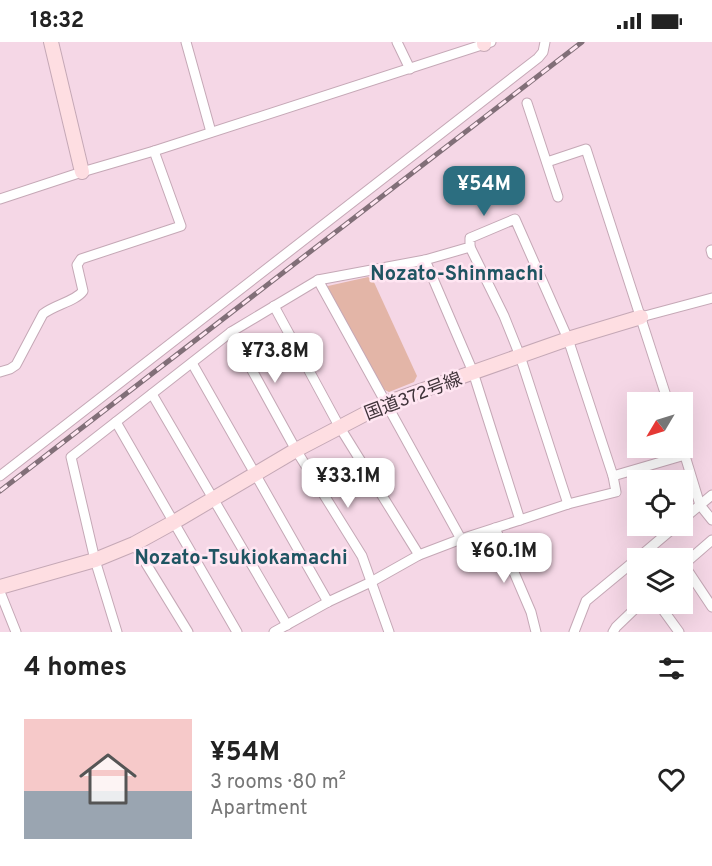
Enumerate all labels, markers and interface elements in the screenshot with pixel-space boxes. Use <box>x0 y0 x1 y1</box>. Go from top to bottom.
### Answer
text: 18:32 <box>30 8 84 35</box>
pin: ¥54M <box>448 166 520 217</box>
text: ¥54M <box>457 172 511 198</box>
district label: Nozato-Shinmachi <box>370 262 544 288</box>
pin: ¥73.8M <box>226 333 324 384</box>
text: ¥73.8M <box>241 339 309 365</box>
street label: 国道372号線 <box>361 368 466 427</box>
north arrow <box>627 392 693 458</box>
map controls <box>627 392 693 614</box>
pin: ¥33.1M <box>299 458 397 509</box>
text: ¥33.1M <box>316 464 380 490</box>
button: locate <box>627 470 693 536</box>
pin: ¥60.1M <box>455 533 553 584</box>
text: ¥60.1M <box>471 539 537 565</box>
district label: Nozato-Tsukiokamachi <box>134 546 348 572</box>
button: layers <box>627 548 693 614</box>
text: 4 homes <box>24 652 127 685</box>
icon: filters <box>655 652 688 685</box>
text: ¥54M <box>210 737 280 770</box>
icon: home <box>72 743 144 815</box>
icon: heart <box>655 763 688 796</box>
text: 3 rooms · 80 m² <box>210 770 346 796</box>
text: Apartment <box>210 796 308 822</box>

